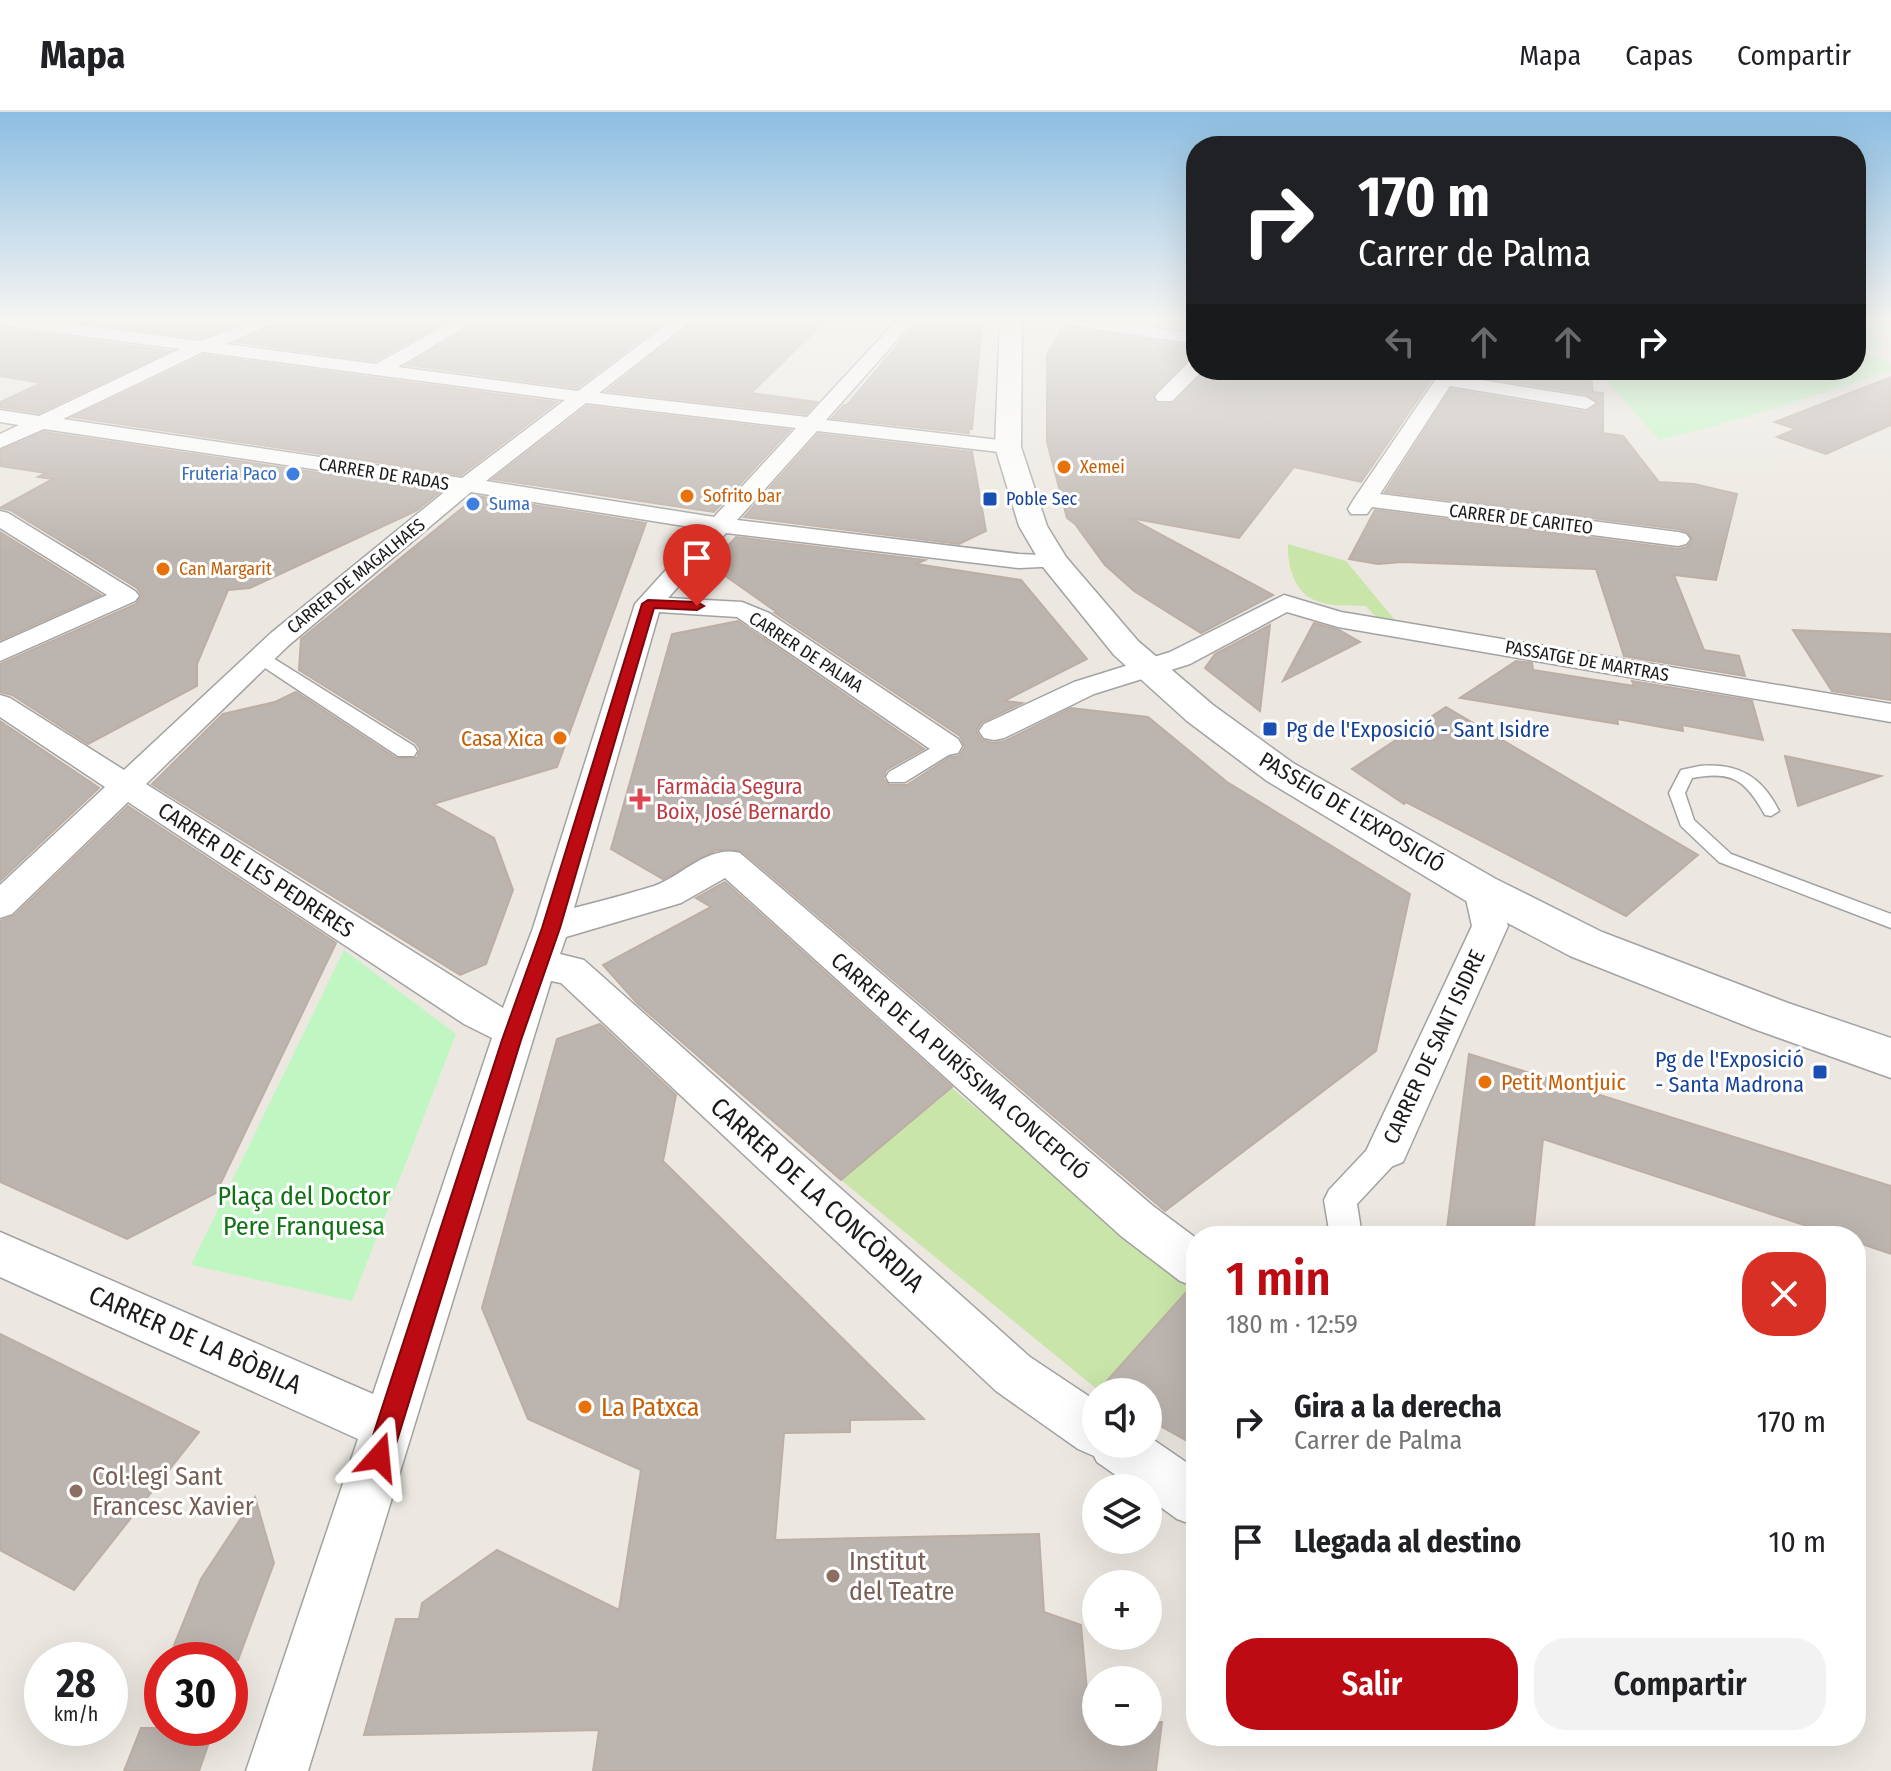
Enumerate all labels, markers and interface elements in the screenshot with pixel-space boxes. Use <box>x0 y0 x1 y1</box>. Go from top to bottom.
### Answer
text: Mapa <box>40 32 125 78</box>
text: Mapa <box>1519 39 1581 72</box>
text: Capas <box>1625 39 1693 72</box>
text: Compartir <box>1737 39 1851 72</box>
text: 170 m <box>1358 164 1490 231</box>
icon: right <box>1226 168 1330 272</box>
text: Carrer de Palma <box>1358 232 1591 276</box>
icon: left <box>1378 320 1422 364</box>
icon: ahead <box>1462 320 1506 364</box>
icon: ahead <box>1546 320 1590 364</box>
icon: right <box>1630 320 1674 364</box>
street label: CARRER DE RADAS <box>317 453 451 495</box>
place label: Xemei <box>1080 456 1125 478</box>
marker: Xemei <box>1055 458 1073 476</box>
place label: Fruteria Paco <box>182 463 277 485</box>
marker: Fruteria Paco <box>284 465 302 483</box>
place label: Sofrito bar <box>703 485 782 507</box>
marker: Sofrito bar <box>678 487 696 505</box>
place label: Poble Sec <box>1006 488 1078 510</box>
marker: Poble Sec <box>981 490 999 508</box>
place label: Suma <box>489 493 530 515</box>
marker: Suma <box>464 495 482 513</box>
street label: CARRER DE CARITEO <box>1448 499 1594 539</box>
street label: CARRER DE MAGALHAES <box>283 514 430 638</box>
pin <box>663 524 731 606</box>
icon: arrive <box>675 536 719 580</box>
place label: Can Margarit <box>179 558 272 580</box>
marker: Can Margarit <box>154 560 172 578</box>
street label: CARRER DE PALMA <box>745 607 868 697</box>
street label: PASSATGE DE MARTRAS <box>1503 636 1671 686</box>
place label: Pg de l'Exposició - Sant Isidre <box>1286 716 1550 743</box>
marker: Pg de l'Exposició - Sant Isidre <box>1261 720 1279 738</box>
place label: Casa Xica <box>461 725 544 752</box>
marker: Casa Xica <box>551 729 569 747</box>
street label: PASSEIG DE L'EXPOSICIÓ <box>1255 746 1449 878</box>
place label: Farmàcia Segura Boix, José Bernardo <box>656 773 831 825</box>
marker: Farmàcia Segura Boix, José Bernardo <box>631 790 649 808</box>
street label: CARRER DE LES PEDRERES <box>153 796 359 944</box>
street label: CARRER DE SANT ISIDRE <box>1377 946 1491 1148</box>
street label: CARRER DE LA PURÍSSIMA CONCEPCIÓ <box>826 947 1094 1185</box>
place label: Pg de l'Exposició - Santa Madrona <box>1655 1046 1804 1098</box>
marker: Pg de l'Exposició - Santa Madrona <box>1811 1063 1829 1081</box>
place label: Petit Montjuic <box>1501 1069 1626 1096</box>
marker: Petit Montjuic <box>1476 1073 1494 1091</box>
street label: CARRER DE LA CONCÒRDIA <box>704 1091 930 1299</box>
park label: Plaça del Doctor Pere Franquesa <box>217 1181 391 1242</box>
text: 1 min <box>1226 1250 1331 1308</box>
button: close <box>1742 1252 1826 1336</box>
street label: CARRER DE LA BÒBILA <box>84 1279 306 1401</box>
text: 180 m · 12:59 <box>1226 1309 1358 1340</box>
map controls <box>1082 1378 1162 1746</box>
button: sound <box>1082 1378 1162 1458</box>
text: Gira a la derecha <box>1294 1389 1502 1425</box>
place label: La Patxca <box>601 1392 699 1423</box>
marker: La Patxca <box>576 1398 594 1416</box>
icon: right <box>1226 1400 1270 1444</box>
text: 170 m <box>1757 1404 1826 1440</box>
position arrow <box>337 1415 421 1499</box>
text: Carrer de Palma <box>1294 1425 1462 1456</box>
place label: Col·legi Sant Francesc Xavier <box>92 1461 254 1522</box>
button: layers <box>1082 1474 1162 1554</box>
marker: Col·legi Sant Francesc Xavier <box>67 1482 85 1500</box>
icon: arrive <box>1226 1520 1270 1564</box>
text: Llegada al destino <box>1294 1524 1521 1560</box>
text: 10 m <box>1769 1524 1826 1560</box>
place label: Institut del Teatre <box>849 1546 954 1607</box>
marker: Institut del Teatre <box>824 1567 842 1585</box>
button: + <box>1082 1570 1162 1650</box>
button: Salir <box>1226 1638 1518 1730</box>
button: Compartir <box>1534 1638 1826 1730</box>
speed limit sign: 30 <box>144 1642 248 1746</box>
text: 28 <box>56 1660 96 1708</box>
button: − <box>1082 1666 1162 1746</box>
text: km/h <box>54 1702 98 1726</box>

